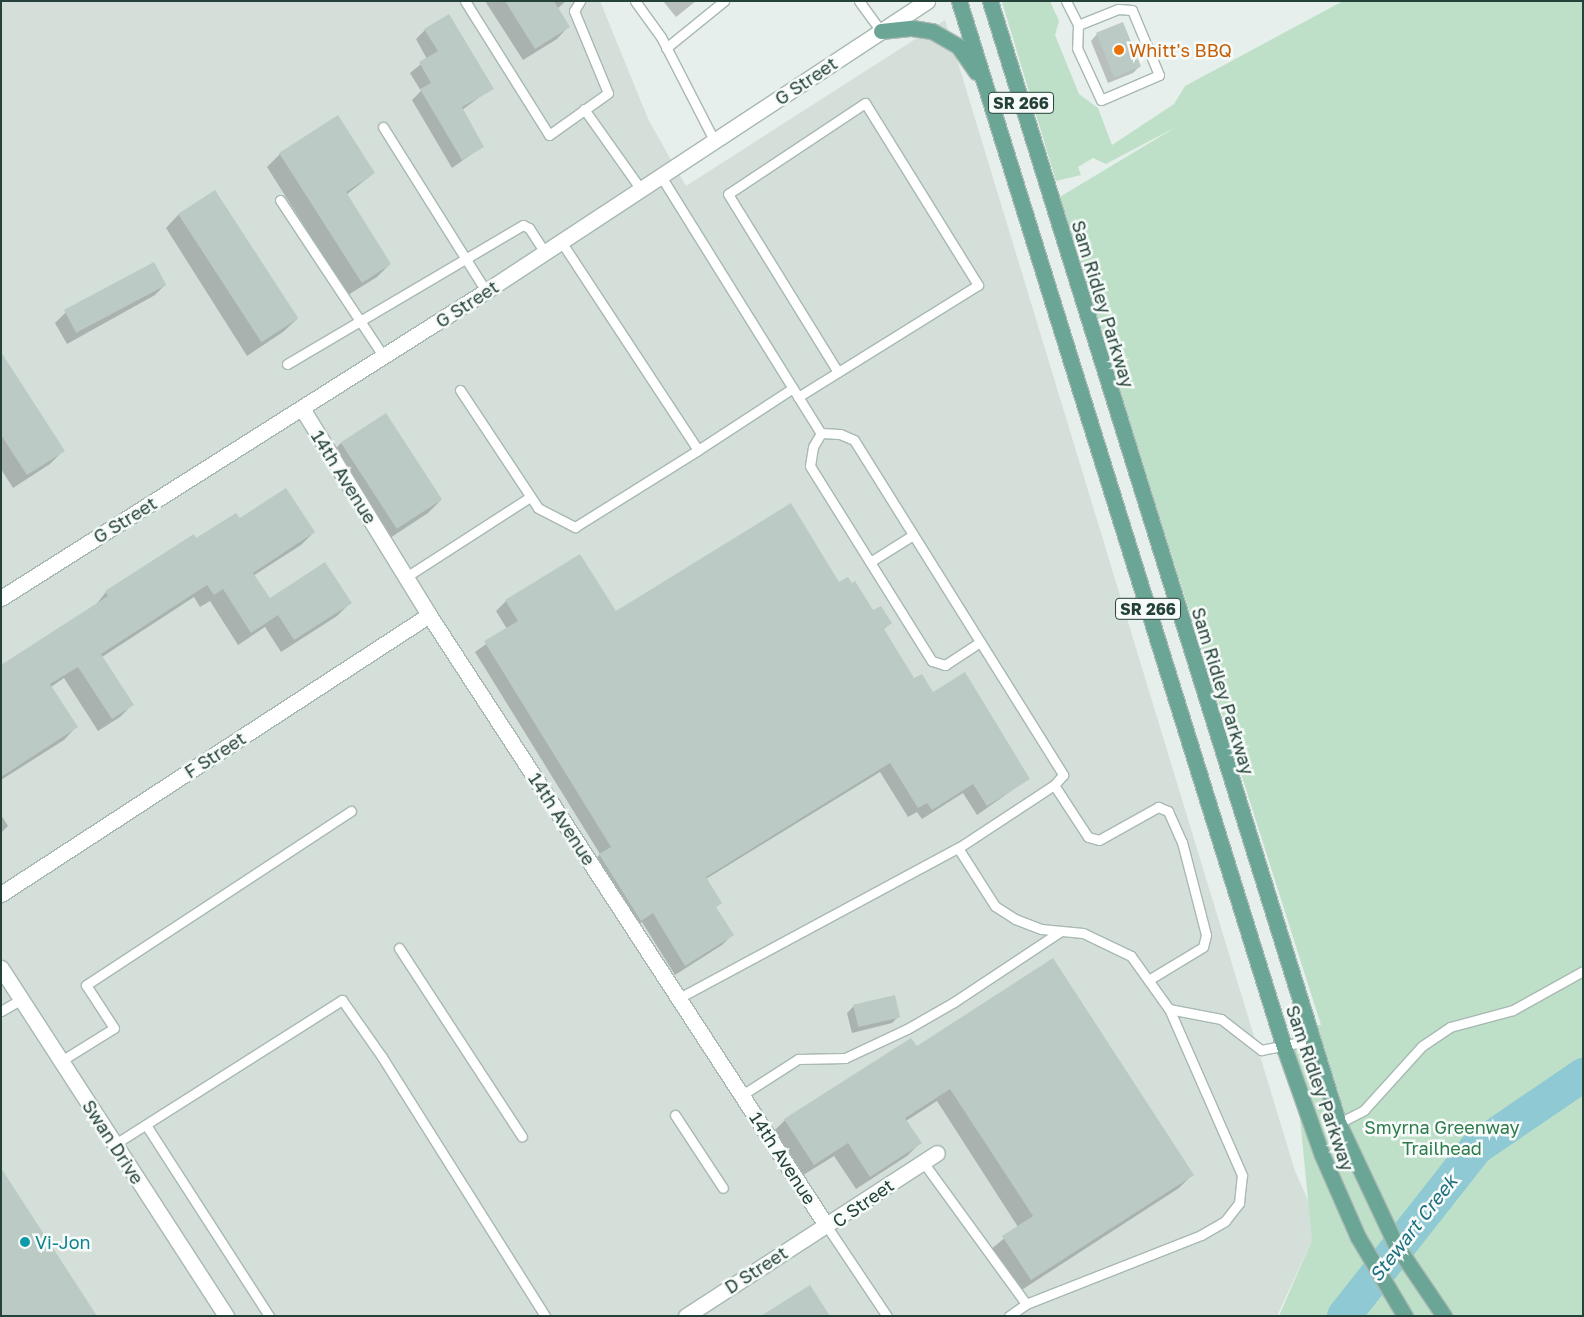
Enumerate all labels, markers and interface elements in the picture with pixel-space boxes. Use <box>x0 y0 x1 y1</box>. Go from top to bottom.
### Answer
place label: Whitt's BBQ <box>1129 39 1232 61</box>
marker: Whitt's BBQ <box>1113 44 1125 56</box>
street label: G Street <box>771 52 841 110</box>
road number: SR 266 <box>987 90 1055 116</box>
street label: Sam Ridley Parkway <box>1067 218 1139 390</box>
street label: G Street <box>432 276 502 332</box>
street label: 14th Avenue <box>307 426 381 528</box>
street label: G Street <box>89 492 161 548</box>
road number: SR 266 <box>1114 596 1182 622</box>
street label: Sam Ridley Parkway <box>1187 605 1259 777</box>
street label: F Street <box>180 727 250 783</box>
street label: 14th Avenue <box>524 769 600 869</box>
street label: Sam Ridley Parkway <box>1282 1002 1358 1174</box>
street label: Swan Drive <box>78 1096 148 1188</box>
street label: 14th Avenue <box>745 1108 821 1208</box>
park label: Smyrna Greenway Trailhead <box>1364 1117 1520 1160</box>
water label: Stewart Creek <box>1364 1170 1462 1286</box>
street label: C Street <box>828 1174 898 1232</box>
place label: Vi-Jon <box>35 1231 91 1253</box>
marker: Vi-Jon <box>19 1236 31 1248</box>
street label: D Street <box>721 1242 791 1298</box>

